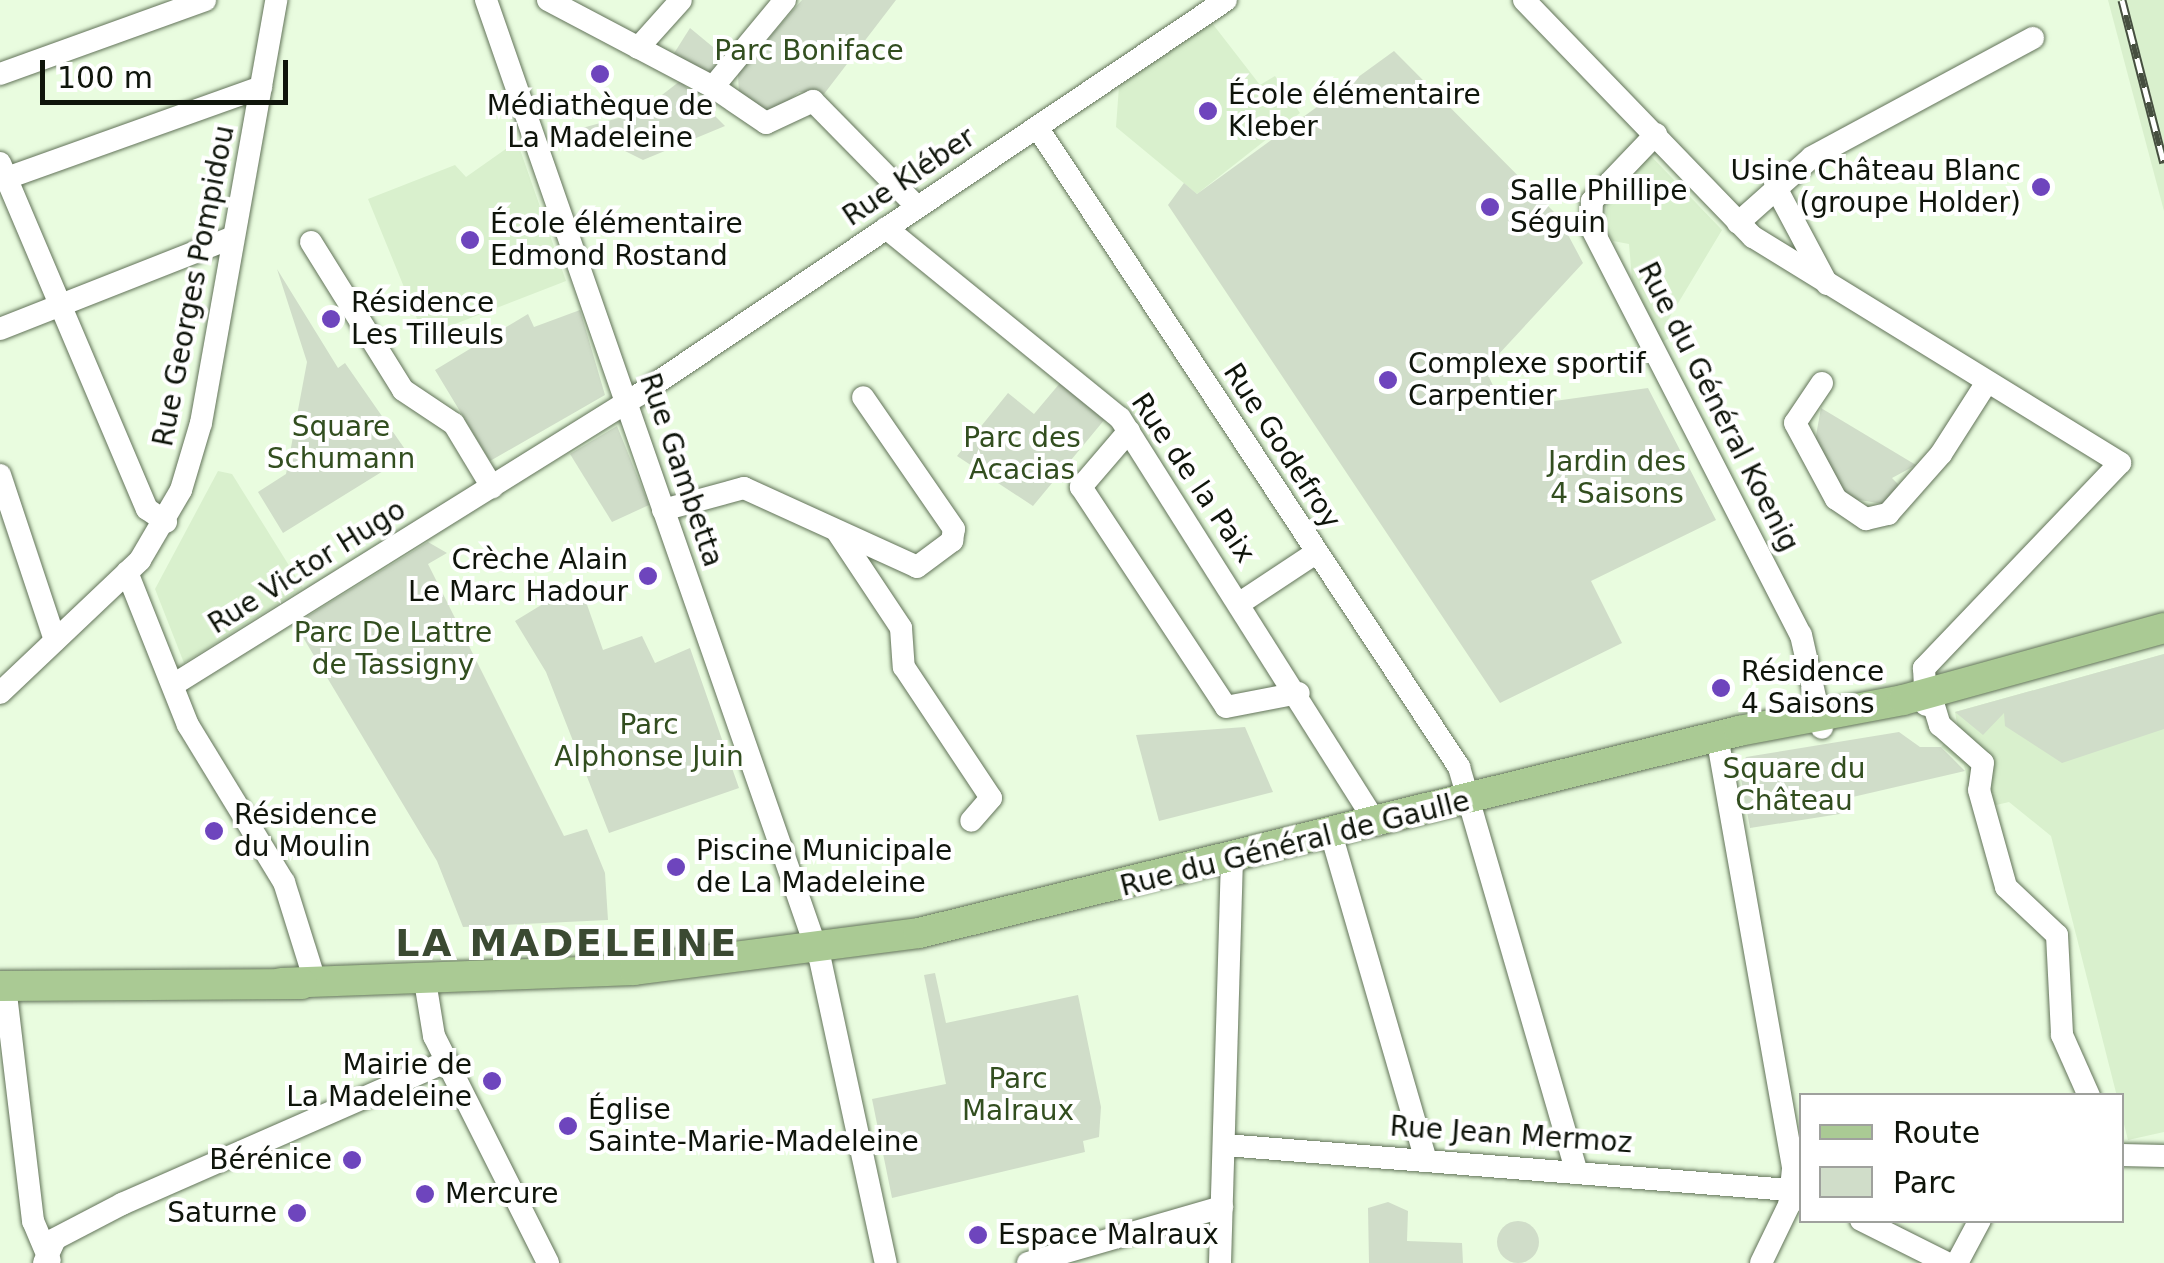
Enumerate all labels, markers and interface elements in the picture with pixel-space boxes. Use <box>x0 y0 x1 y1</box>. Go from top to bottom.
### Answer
park label: Parc Boniface <box>714 34 904 68</box>
scale bar <box>45 40 292 102</box>
text: 100 m <box>57 60 153 95</box>
marker: Médiathèque de La Madeleine <box>589 63 611 85</box>
place label: École élémentaire Kleber <box>1228 78 1481 144</box>
place label: Médiathèque de La Madeleine <box>487 89 713 155</box>
marker: École élémentaire Kleber <box>1197 100 1219 122</box>
street label: Rue Kléber <box>837 121 981 233</box>
street label: Rue Georges Pompidou <box>146 123 242 449</box>
place label: Usine Château Blanc (groupe Holder) <box>1731 154 2021 220</box>
place label: Salle Phillipe Séguin <box>1510 174 1687 240</box>
marker: Usine Château Blanc (groupe Holder) <box>2030 176 2052 198</box>
marker: Salle Phillipe Séguin <box>1479 196 1501 218</box>
place label: École élémentaire Edmond Rostand <box>490 207 743 273</box>
marker: École élémentaire Edmond Rostand <box>459 229 481 251</box>
street label: Rue du Général Koenig <box>1630 257 1806 557</box>
place label: Résidence Les Tilleuls <box>351 286 504 352</box>
marker: Résidence Les Tilleuls <box>320 308 342 330</box>
place label: Complexe sportif Carpentier <box>1408 347 1646 413</box>
street label: Rue Godefroy <box>1216 357 1348 535</box>
street label: Rue Gambetta <box>632 369 730 571</box>
marker: Complexe sportif Carpentier <box>1377 369 1399 391</box>
street label: Rue de la Paix <box>1124 387 1262 569</box>
park label: Square Schumann <box>267 410 415 476</box>
park label: Parc des Acacias <box>963 421 1081 487</box>
park label: Jardin des 4 Saisons <box>1548 445 1686 511</box>
street label: Rue Victor Hugo <box>202 493 412 641</box>
place label: Crèche Alain Le Marc Hadour <box>408 543 628 609</box>
marker: Crèche Alain Le Marc Hadour <box>637 565 659 587</box>
park label: Parc De Lattre de Tassigny <box>294 616 492 682</box>
place label: Résidence 4 Saisons <box>1741 655 1884 721</box>
marker: Résidence 4 Saisons <box>1710 677 1732 699</box>
park label: Parc Alphonse Juin <box>554 708 744 774</box>
park label: Square du Château <box>1723 752 1865 818</box>
street label: Rue du Général de Gaulle <box>1117 784 1473 904</box>
place label: Résidence du Moulin <box>234 798 377 864</box>
marker: Résidence du Moulin <box>203 820 225 842</box>
place label: Piscine Municipale de La Madeleine <box>696 834 952 900</box>
marker: Piscine Municipale de La Madeleine <box>665 856 687 878</box>
district label: LA MADELEINE <box>395 921 739 967</box>
place label: Mairie de La Madeleine <box>286 1048 472 1114</box>
park label: Parc Malraux <box>962 1062 1074 1128</box>
marker: Mairie de La Madeleine <box>481 1070 503 1092</box>
place label: Église Sainte-Marie-Madeleine <box>588 1093 919 1159</box>
legend <box>1799 1093 2124 1223</box>
street label: Rue Jean Mermoz <box>1389 1110 1633 1160</box>
marker: Église Sainte-Marie-Madeleine <box>557 1115 579 1137</box>
text: Route <box>1893 1115 1980 1150</box>
place label: Bérénice <box>209 1143 332 1177</box>
marker: Bérénice <box>341 1149 363 1171</box>
text: Parc <box>1893 1165 1956 1200</box>
place label: Mercure <box>445 1177 559 1211</box>
marker: Mercure <box>414 1183 436 1205</box>
place label: Saturne <box>167 1196 277 1230</box>
marker: Saturne <box>286 1202 308 1224</box>
place label: Espace Malraux <box>998 1218 1219 1252</box>
marker: Espace Malraux <box>967 1224 989 1246</box>

